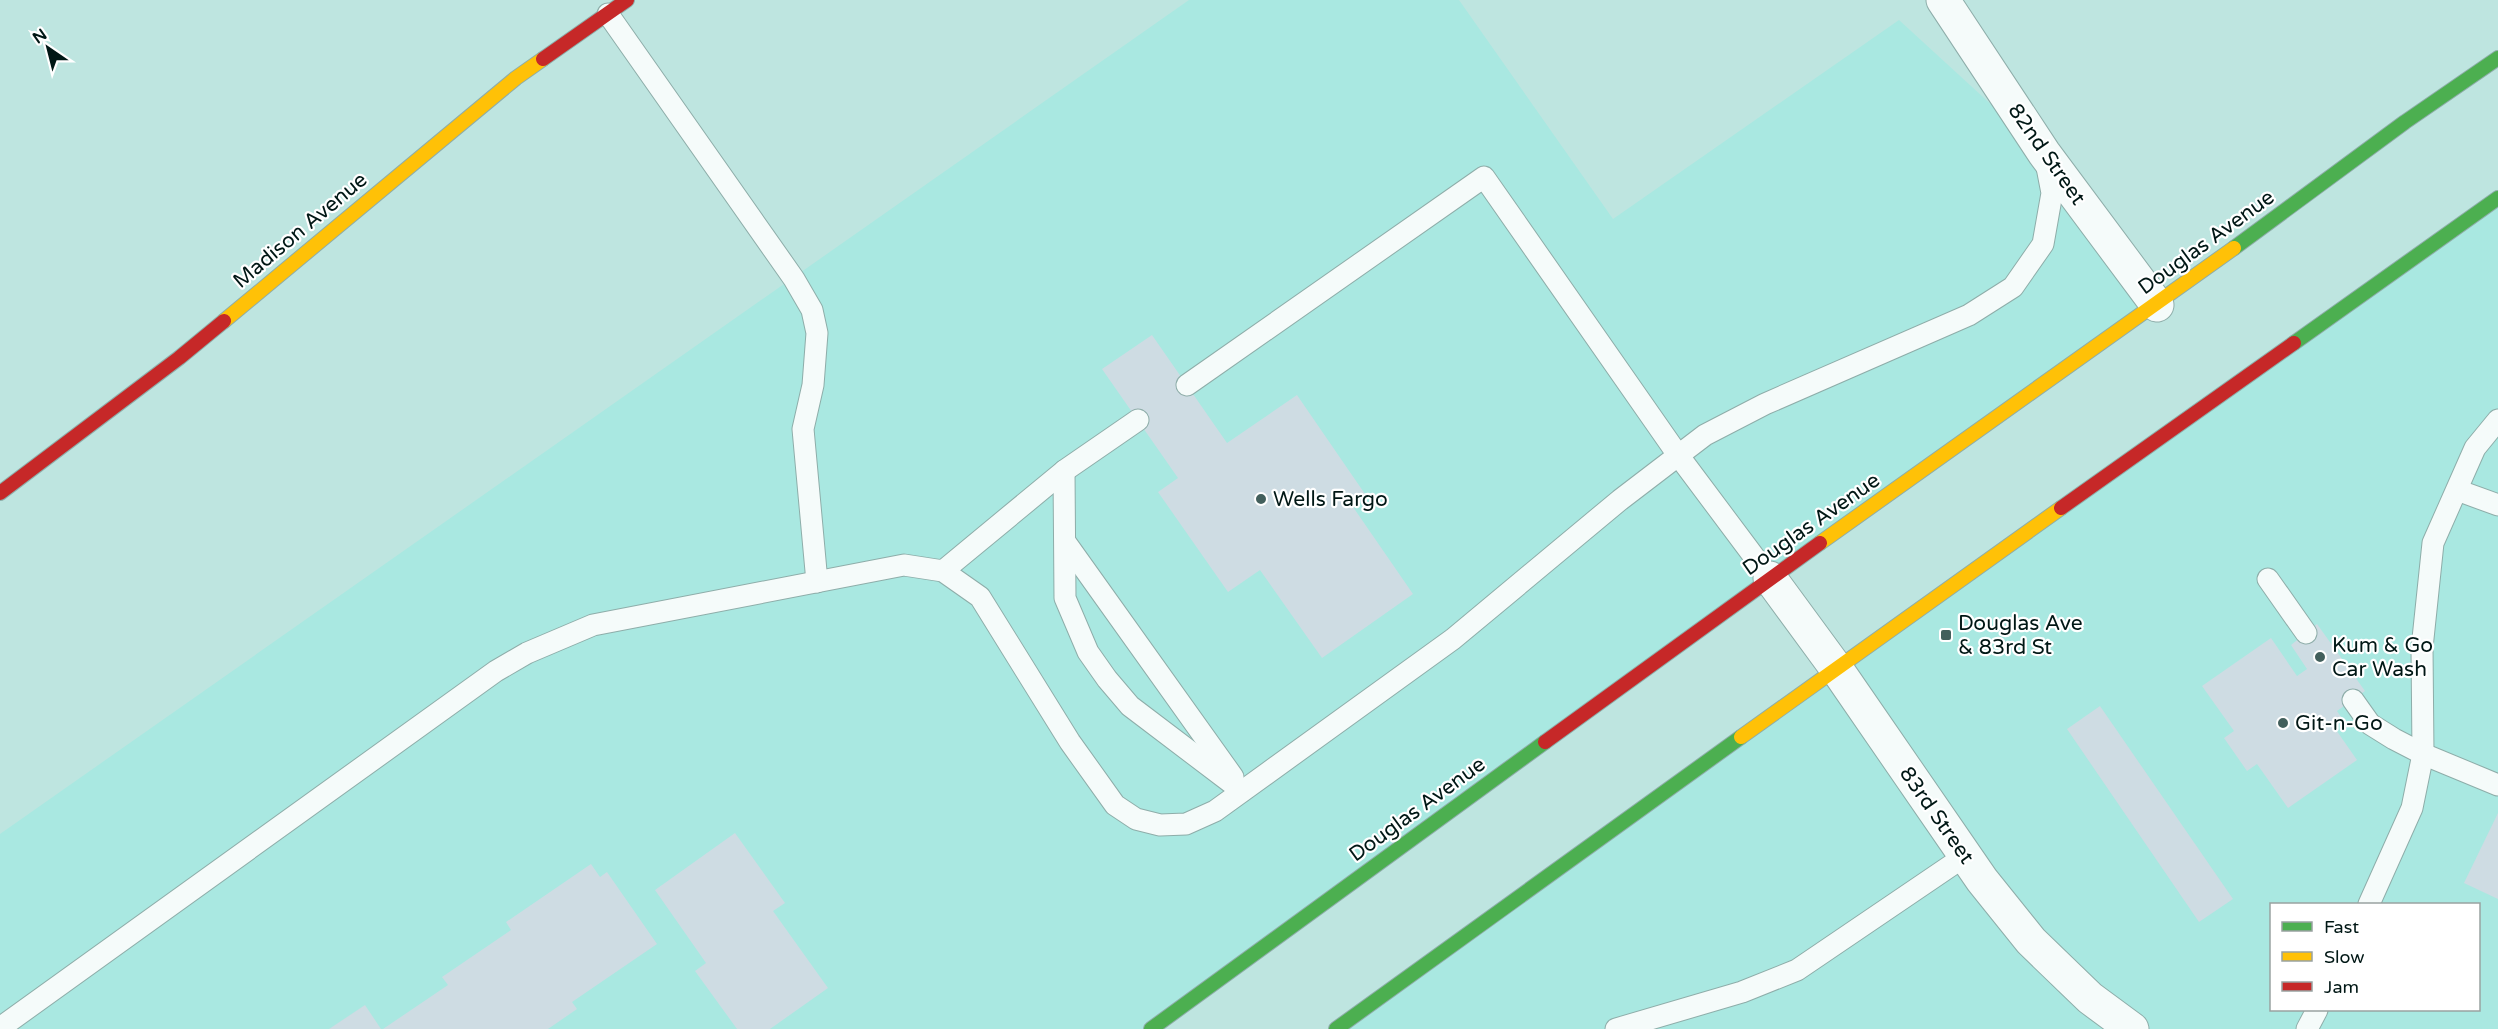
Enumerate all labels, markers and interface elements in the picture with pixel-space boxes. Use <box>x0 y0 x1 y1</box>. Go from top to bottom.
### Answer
north arrow <box>18 18 78 78</box>
text: N <box>29 25 51 48</box>
street label: 82nd Street <box>2003 99 2091 210</box>
street label: Madison Avenue <box>228 167 372 294</box>
street label: Douglas Avenue <box>2133 185 2279 300</box>
street label: Douglas Avenue <box>1738 468 1885 581</box>
place label: Wells Fargo <box>1273 487 1388 512</box>
marker: Wells Fargo <box>1254 492 1268 506</box>
place label: Douglas Ave & 83rd St <box>1958 611 2083 660</box>
marker: Douglas Ave & 83rd St <box>1939 628 1953 642</box>
place label: Kum & Go Car Wash <box>2332 633 2433 682</box>
marker: Kum & Go Car Wash <box>2313 650 2327 664</box>
place label: Git-n-Go <box>2295 711 2383 736</box>
marker: Git-n-Go <box>2276 716 2290 730</box>
street label: Douglas Avenue <box>1344 752 1490 867</box>
street label: 83rd Street <box>1894 762 1979 869</box>
legend <box>2270 903 2480 1011</box>
text: Fast <box>2324 916 2359 938</box>
text: Slow <box>2324 946 2365 968</box>
text: Jam <box>2324 976 2359 998</box>

